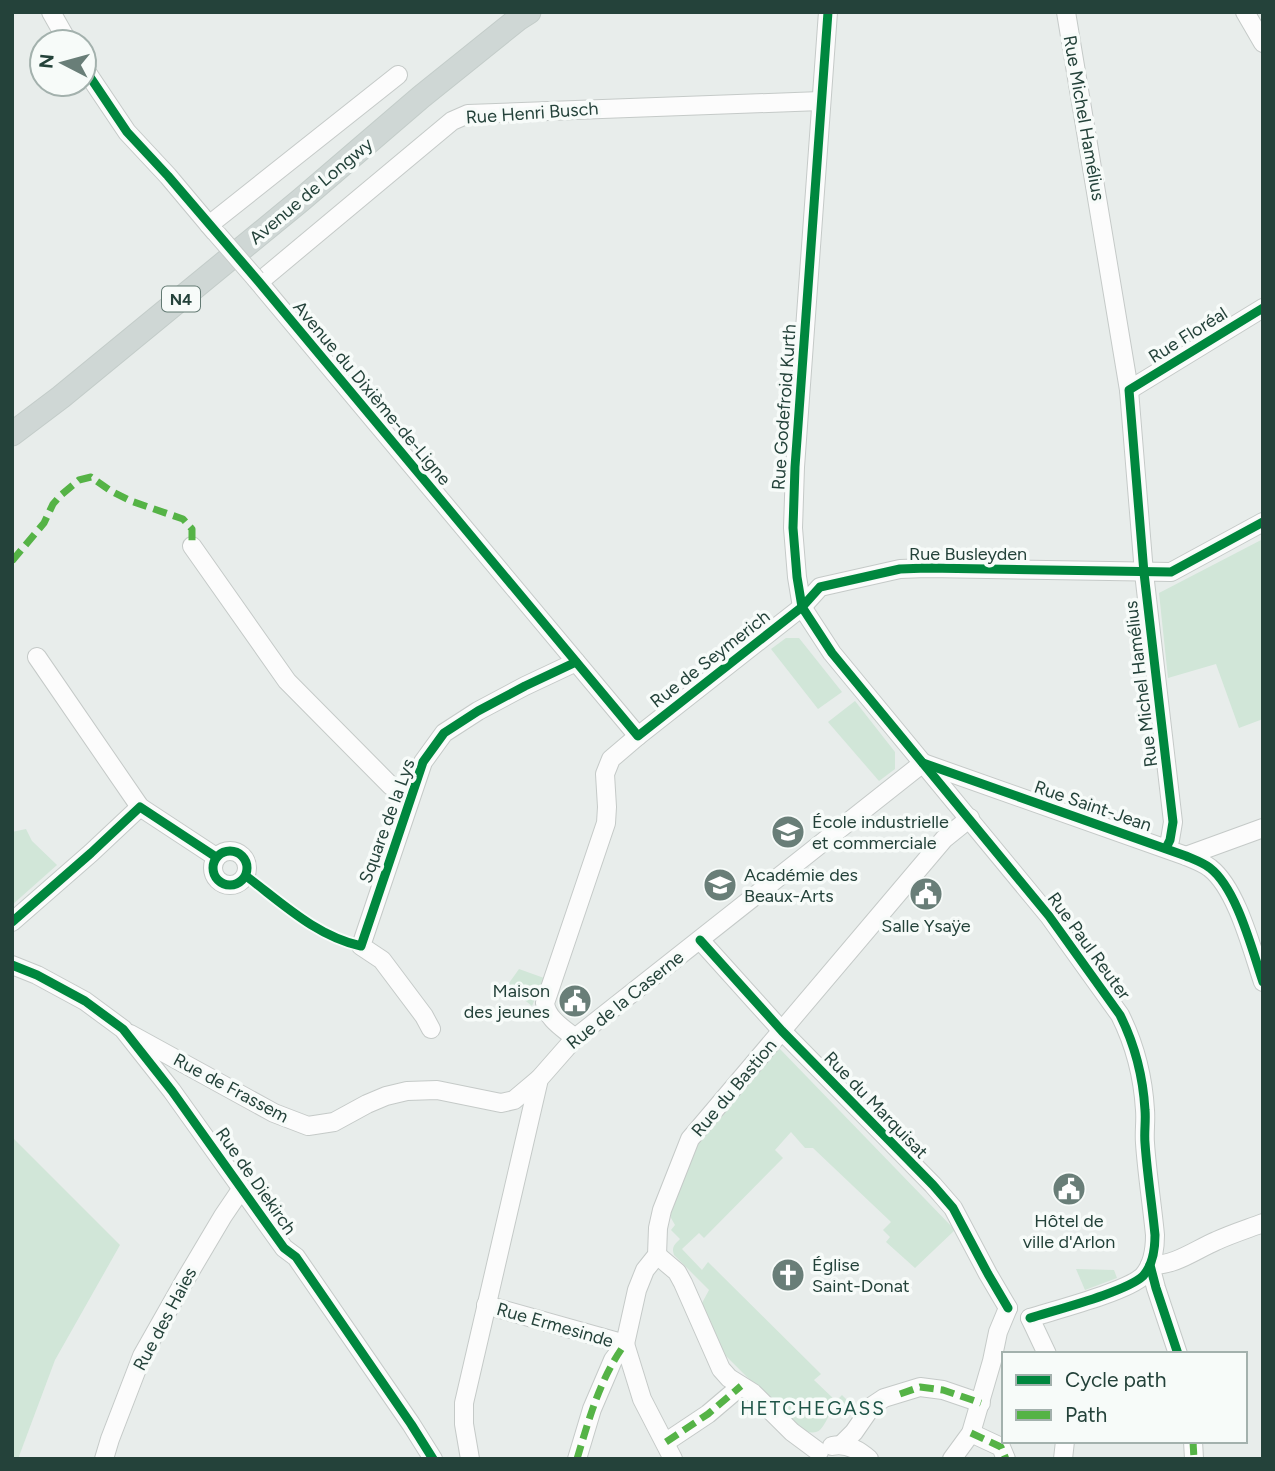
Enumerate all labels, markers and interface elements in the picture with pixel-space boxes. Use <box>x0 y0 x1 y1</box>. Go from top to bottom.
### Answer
north arrow <box>28 28 98 98</box>
street label: Rue Michel Hamélius <box>1059 34 1109 202</box>
text: N <box>34 53 59 70</box>
street label: Rue Henri Busch <box>465 97 599 129</box>
street label: Avenue de Longwy <box>245 133 378 249</box>
road number: N4 <box>162 286 200 312</box>
street label: Avenue du Dixième-de-Ligne <box>288 296 456 490</box>
street label: Rue Floréal <box>1144 302 1232 368</box>
street label: Rue Godefroid Kurth <box>767 323 801 491</box>
street label: Rue Busleyden <box>909 543 1027 565</box>
street label: Rue Michel Hamélius <box>1120 600 1162 768</box>
street label: Rue de Seymerich <box>646 605 774 713</box>
street label: Square de la Lys <box>354 756 420 886</box>
street label: Rue Saint-Jean <box>1031 776 1155 836</box>
place label: École industrielle et commerciale <box>812 811 949 854</box>
school or university icon: École industrielle et commerciale <box>769 813 807 851</box>
place label: Académie des Beaux-Arts <box>744 864 858 907</box>
school or university icon: Académie des Beaux-Arts <box>701 866 739 904</box>
public building icon: Salle Ysaÿe <box>907 875 945 913</box>
street label: Rue Paul Reuter <box>1043 888 1135 1004</box>
place label: Salle Ysaÿe <box>881 915 971 937</box>
street label: Rue de la Caserne <box>562 946 688 1054</box>
place label: Maison des jeunes <box>464 980 550 1023</box>
public building icon: Maison des jeunes <box>556 982 594 1020</box>
street label: Rue du Bastion <box>687 1035 781 1141</box>
street label: Rue du Marquisat <box>819 1047 933 1163</box>
street label: Rue de Frassem <box>170 1048 292 1128</box>
street label: Rue de Diekirch <box>211 1123 301 1239</box>
public building icon: Hôtel de ville d'Arlon <box>1050 1170 1088 1208</box>
place label: Hôtel de ville d'Arlon <box>1023 1210 1115 1253</box>
place label: Église Saint-Donat <box>812 1254 910 1297</box>
church icon: Église Saint-Donat <box>769 1256 807 1294</box>
street label: Rue des Haies <box>129 1264 201 1374</box>
street label: Rue Ermesinde <box>494 1298 616 1352</box>
legend <box>1002 1352 1247 1443</box>
text: Cycle path <box>1065 1367 1166 1392</box>
district label: HETCHEGASS <box>740 1397 886 1420</box>
text: Path <box>1065 1402 1107 1427</box>

